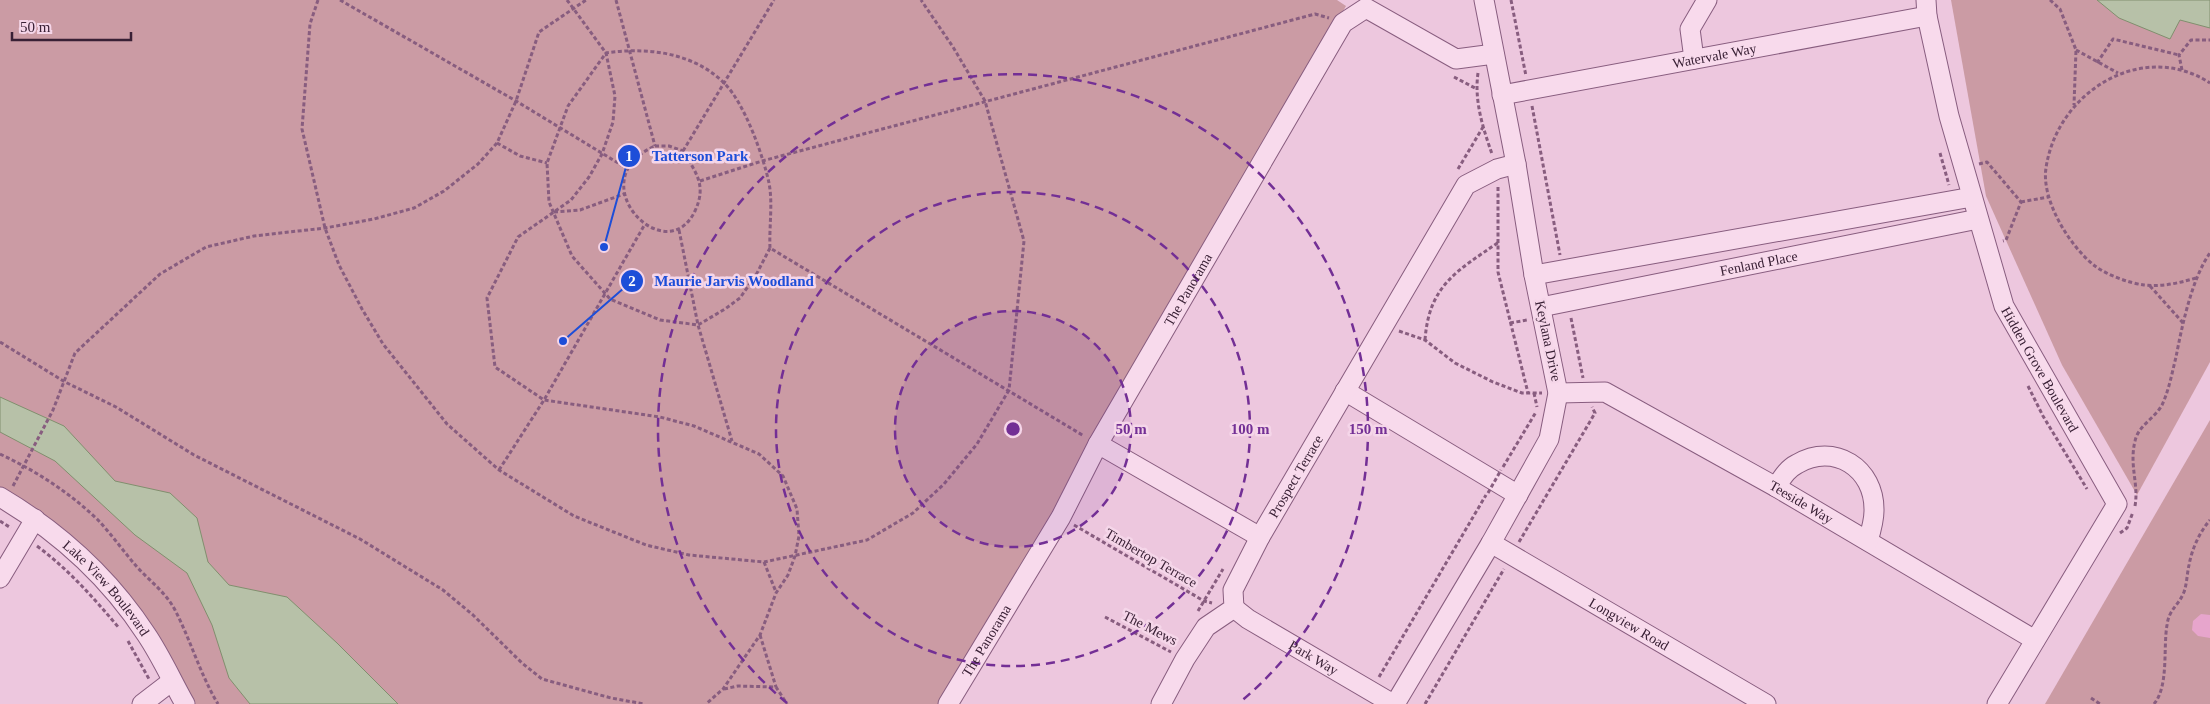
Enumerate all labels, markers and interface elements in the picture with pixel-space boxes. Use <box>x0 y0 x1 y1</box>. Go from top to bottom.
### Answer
scale bar <box>12 10 131 42</box>
text: 50 m <box>20 19 51 35</box>
street label: Watervale Way <box>1671 40 1758 71</box>
callout: Tatterson Park <box>616 141 758 171</box>
text: 1 <box>625 148 633 164</box>
text: Tatterson Park <box>652 148 749 164</box>
street label: Fenland Place <box>1718 248 1799 278</box>
street label: The Panorama <box>1161 250 1215 328</box>
callout: Maurie Jarvis Woodland <box>619 266 824 296</box>
text: 2 <box>628 273 636 289</box>
text: Maurie Jarvis Woodland <box>654 273 815 289</box>
street label: Keylana Drive <box>1532 299 1564 383</box>
street label: Hidden Grove Boulevard <box>1998 304 2082 434</box>
centre of rings <box>1004 420 1022 438</box>
text: 50 m <box>1115 421 1147 437</box>
text: 100 m <box>1231 421 1270 437</box>
text: 150 m <box>1349 421 1388 437</box>
street label: Prospect Terrace <box>1266 432 1326 520</box>
street label: Teeside Way <box>1767 477 1836 526</box>
street label: Timbertop Terrace <box>1102 526 1200 590</box>
street label: Lake View Boulevard <box>60 537 152 638</box>
street label: Longview Road <box>1587 595 1672 653</box>
street label: The Panorama <box>959 601 1014 679</box>
street label: The Mews <box>1120 608 1180 648</box>
street label: Park Way <box>1287 637 1341 678</box>

